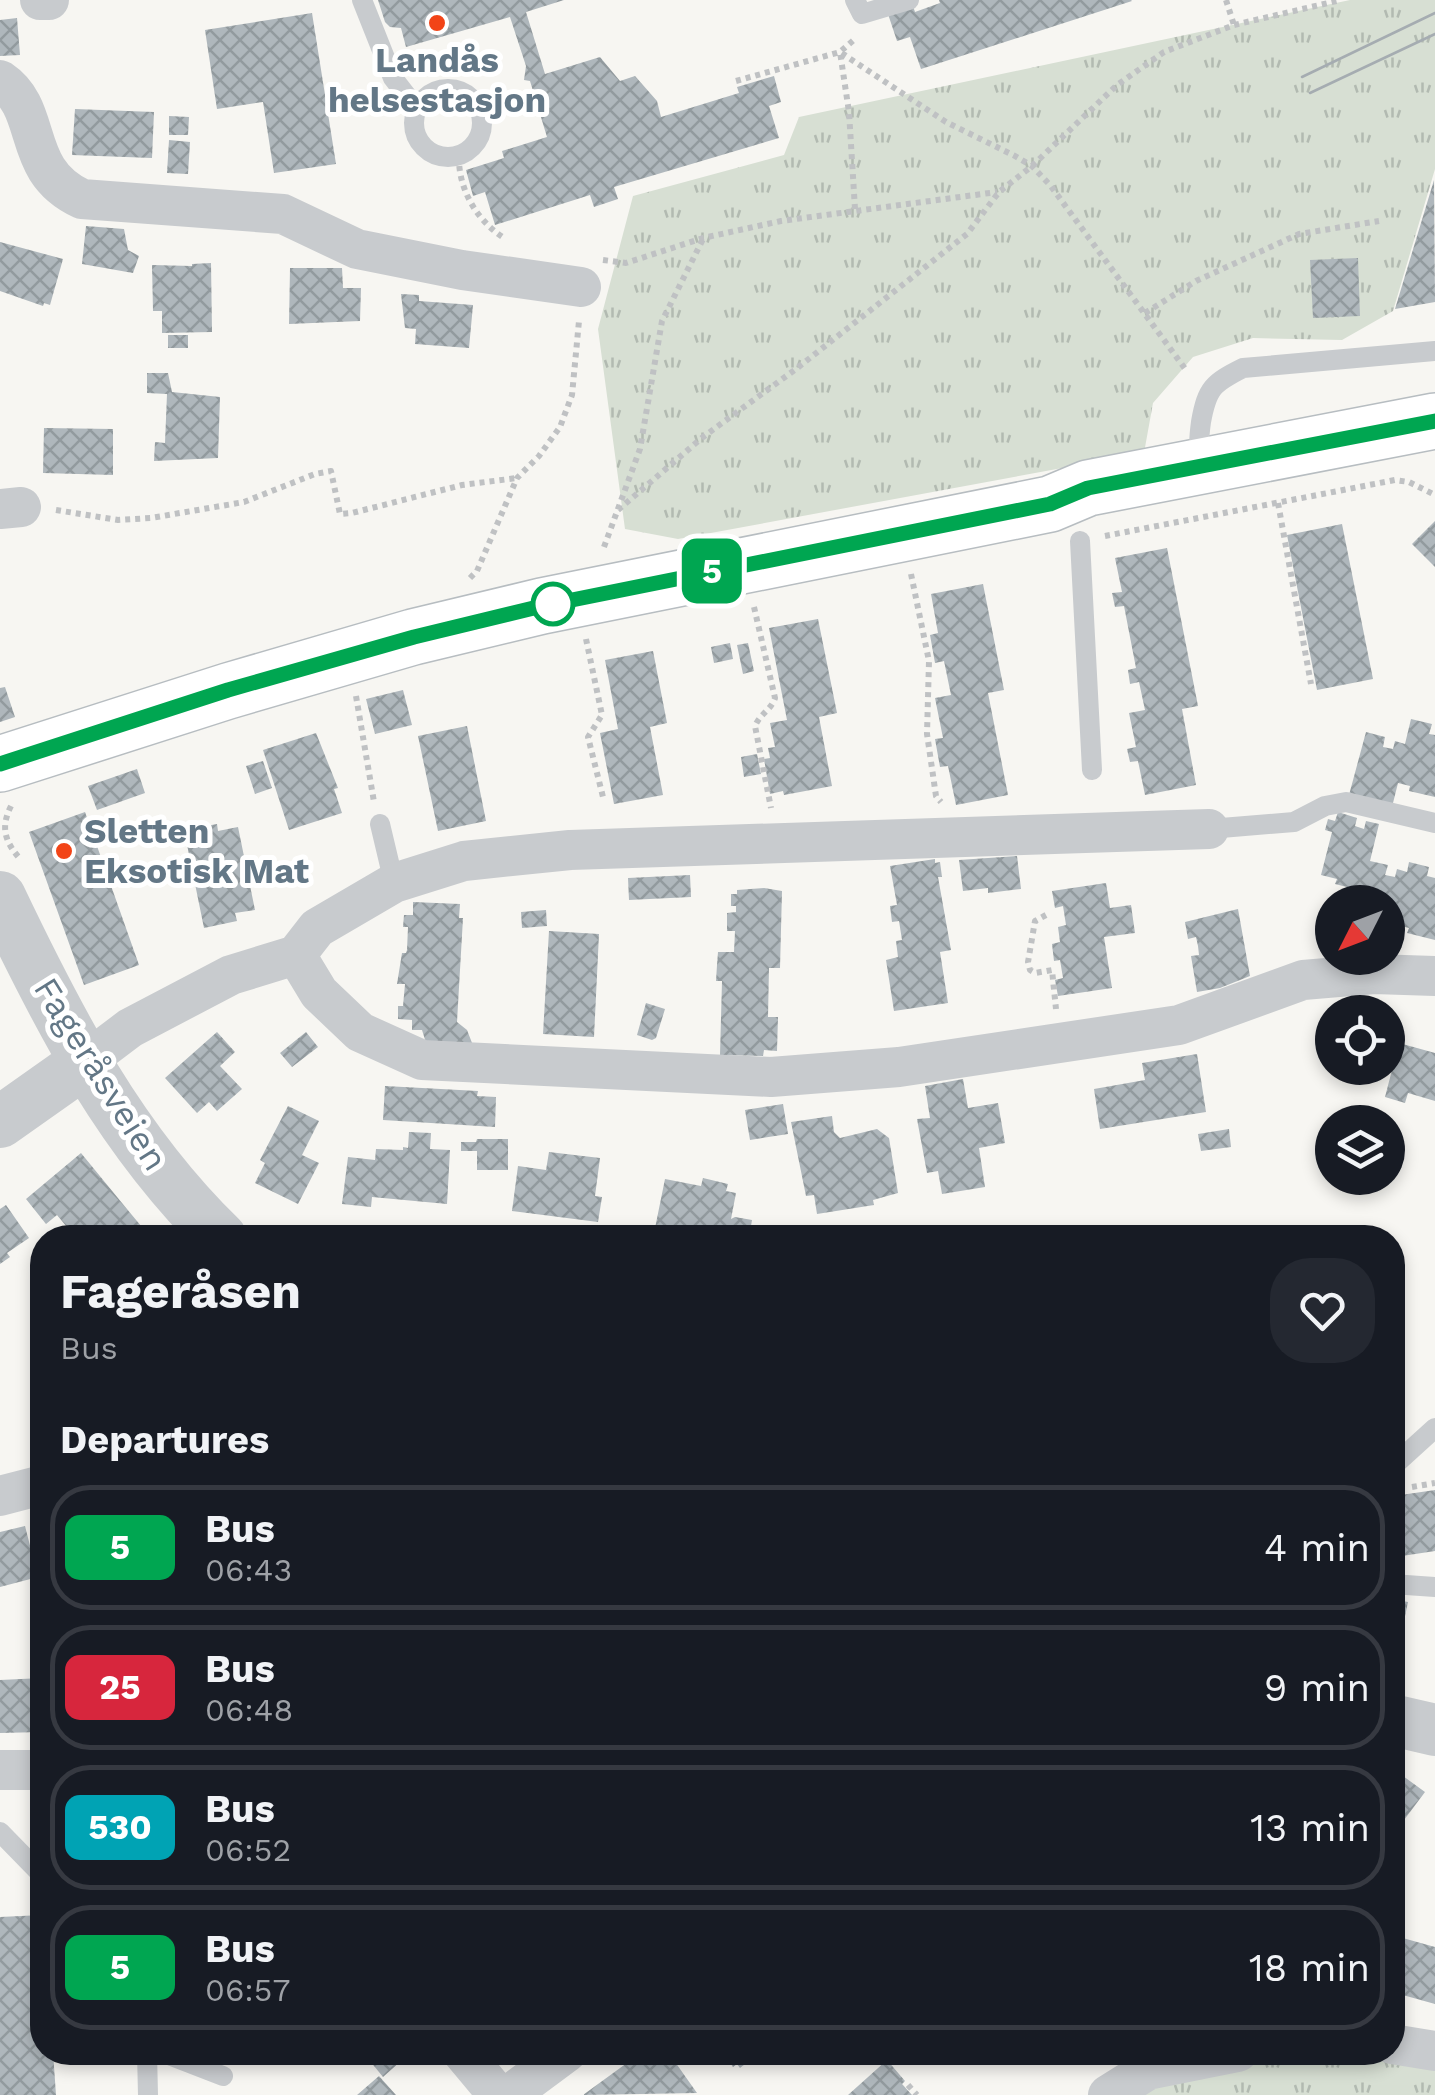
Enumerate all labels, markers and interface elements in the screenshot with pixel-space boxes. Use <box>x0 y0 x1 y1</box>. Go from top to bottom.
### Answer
marker: Landås helsestasjon <box>426 12 448 34</box>
place label: Landås helsestasjon <box>328 39 546 121</box>
line badge: 5 <box>680 538 744 604</box>
text: 5 <box>702 550 722 592</box>
unlabelled marker <box>532 583 574 625</box>
place label: Sletten Eksotisk Mat <box>84 810 309 892</box>
marker: Sletten Eksotisk Mat <box>53 840 75 862</box>
north arrow <box>1315 885 1405 975</box>
map controls <box>1315 885 1405 1195</box>
street label: Fageråsveien <box>25 970 177 1178</box>
button: locate <box>1315 995 1405 1085</box>
button: layers <box>1315 1105 1405 1195</box>
button: heart <box>1270 1258 1375 1363</box>
text: Fageråsen <box>60 1263 301 1320</box>
text: Bus <box>60 1329 118 1367</box>
text: Departures <box>60 1418 269 1462</box>
text: Bus <box>205 1507 275 1551</box>
text: 5 <box>110 1526 130 1568</box>
text: 4 min <box>1264 1526 1370 1570</box>
text: 06:43 <box>205 1551 292 1589</box>
text: Bus <box>205 1647 275 1691</box>
text: 25 <box>99 1666 141 1708</box>
text: 9 min <box>1264 1666 1370 1710</box>
text: 06:48 <box>205 1691 293 1729</box>
text: Bus <box>205 1787 275 1831</box>
text: 530 <box>88 1806 152 1848</box>
text: 13 min <box>1250 1806 1370 1850</box>
text: 06:52 <box>205 1831 291 1869</box>
text: Bus <box>205 1927 275 1971</box>
text: 5 <box>110 1946 130 1988</box>
text: 18 min <box>1249 1946 1370 1990</box>
text: 06:57 <box>205 1971 290 2009</box>

